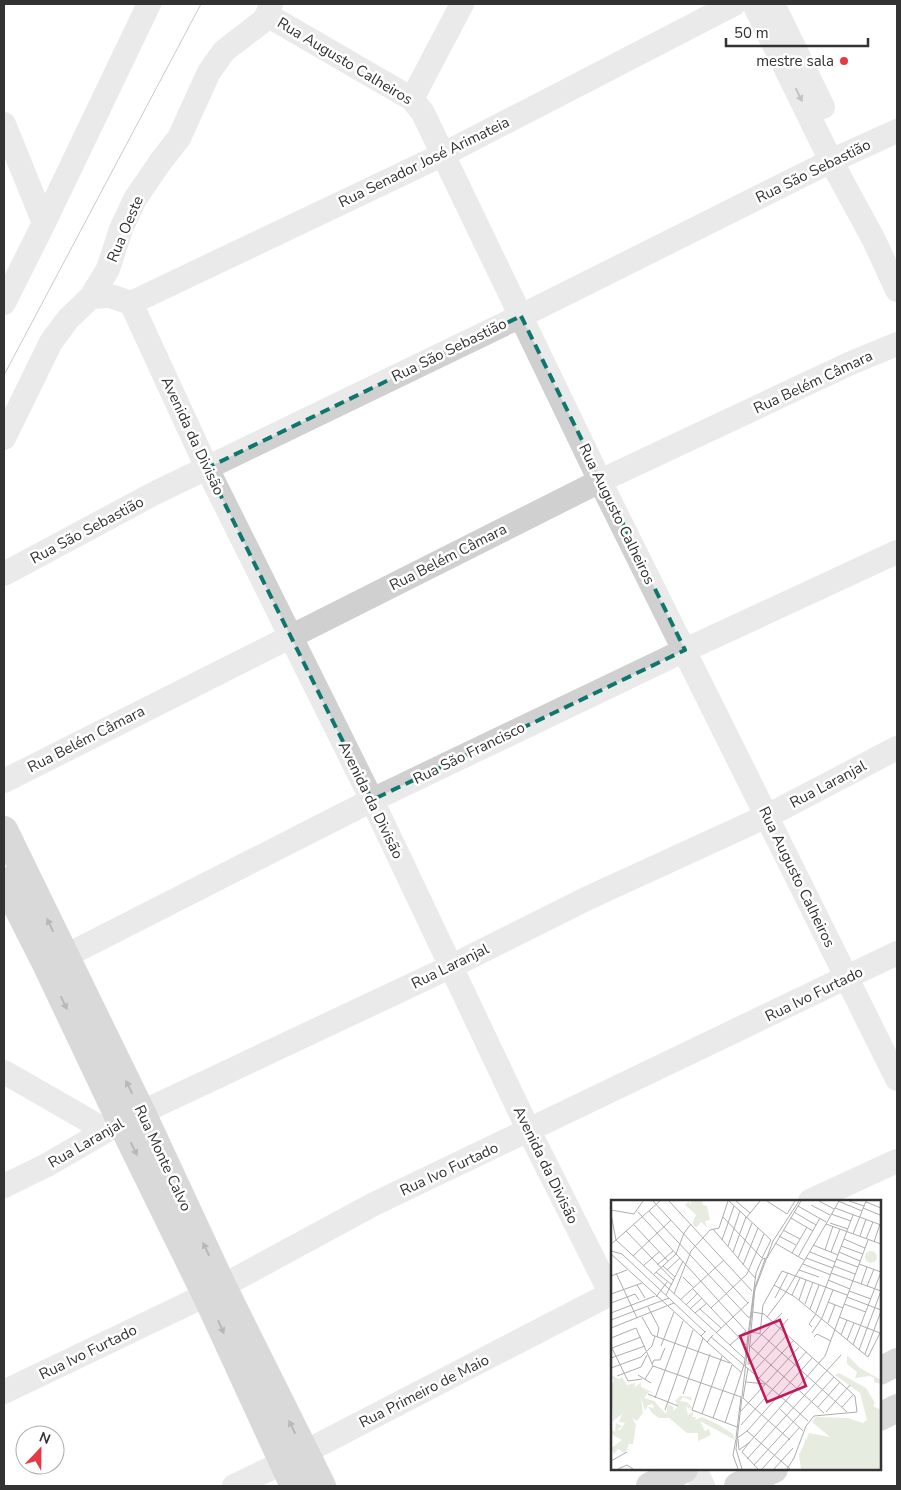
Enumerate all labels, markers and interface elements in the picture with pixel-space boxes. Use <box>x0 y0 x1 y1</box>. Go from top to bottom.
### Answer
street label: Rua Augusto Calheiros <box>274 13 416 109</box>
scale bar <box>726 15 868 47</box>
text: 50 m <box>734 23 769 43</box>
place label: mestre sala <box>756 51 834 71</box>
marker: mestre sala <box>838 55 850 67</box>
one-way arrow <box>795 88 803 102</box>
street label: Rua Senador José Arimateia <box>335 112 513 212</box>
street label: Rua São Sebastião <box>752 134 874 208</box>
street label: Rua Oeste <box>102 193 148 265</box>
street label: Rua São Sebastião <box>388 313 510 387</box>
street label: Rua Belém Câmara <box>750 346 876 418</box>
street label: Avenida da Divisão <box>157 374 229 498</box>
street label: Rua Augusto Calheiros <box>574 440 660 588</box>
street label: Rua São Sebastião <box>27 492 147 568</box>
street label: Rua Belém Câmara <box>386 519 510 595</box>
street label: Rua Belém Câmara <box>24 701 148 777</box>
street label: Rua São Francisco <box>410 717 528 789</box>
street label: Avenida da Divisão <box>334 738 408 862</box>
street label: Rua Laranjal <box>786 755 870 813</box>
street label: Rua Augusto Calheiros <box>754 803 840 951</box>
one-way arrow <box>46 918 54 932</box>
street label: Rua Laranjal <box>408 938 493 993</box>
street label: Rua Ivo Furtado <box>762 962 866 1026</box>
one-way arrow <box>61 996 69 1010</box>
one-way arrow <box>125 1079 133 1094</box>
street label: Rua Monte Calvo <box>130 1102 196 1214</box>
street label: Avenida da Divisão <box>509 1103 583 1227</box>
street label: Rua Laranjal <box>45 1113 128 1173</box>
street label: Rua Ivo Furtado <box>397 1137 501 1201</box>
one-way arrow <box>130 1142 138 1156</box>
inset map <box>611 1200 881 1470</box>
one-way arrow <box>201 1242 209 1256</box>
street label: Rua Ivo Furtado <box>36 1320 140 1384</box>
one-way arrow <box>217 1320 225 1334</box>
street label: Rua Primeiro de Maio <box>356 1350 492 1432</box>
one-way arrow <box>288 1420 296 1434</box>
north arrow <box>15 1425 65 1475</box>
text: N <box>36 1428 53 1449</box>

